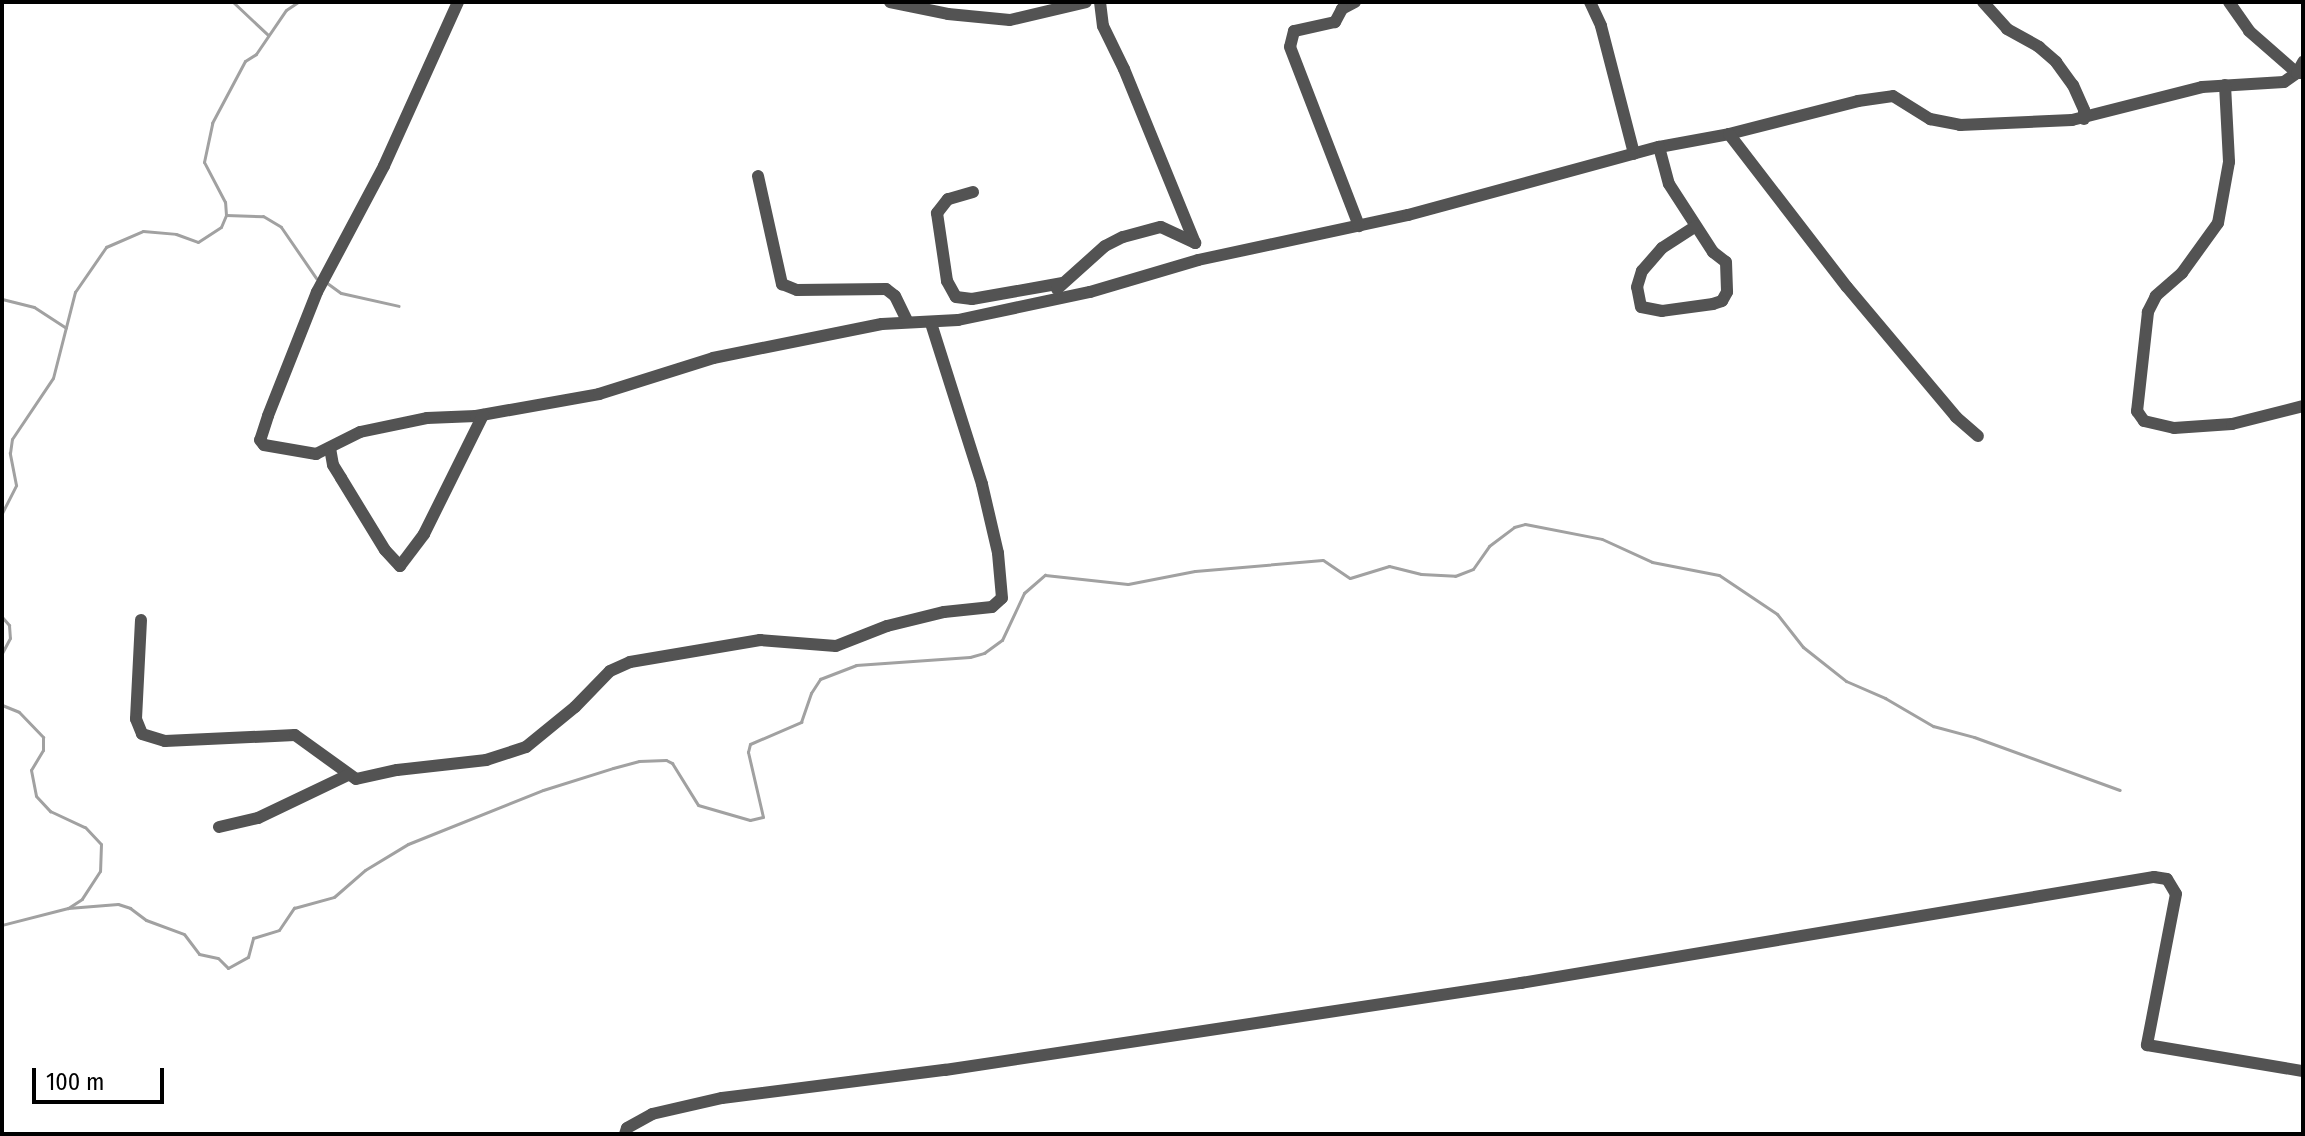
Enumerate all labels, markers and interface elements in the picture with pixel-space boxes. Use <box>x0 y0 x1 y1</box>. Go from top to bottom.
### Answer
scale bar <box>36 1052 168 1102</box>
text: 100 m <box>46 1068 104 1096</box>

